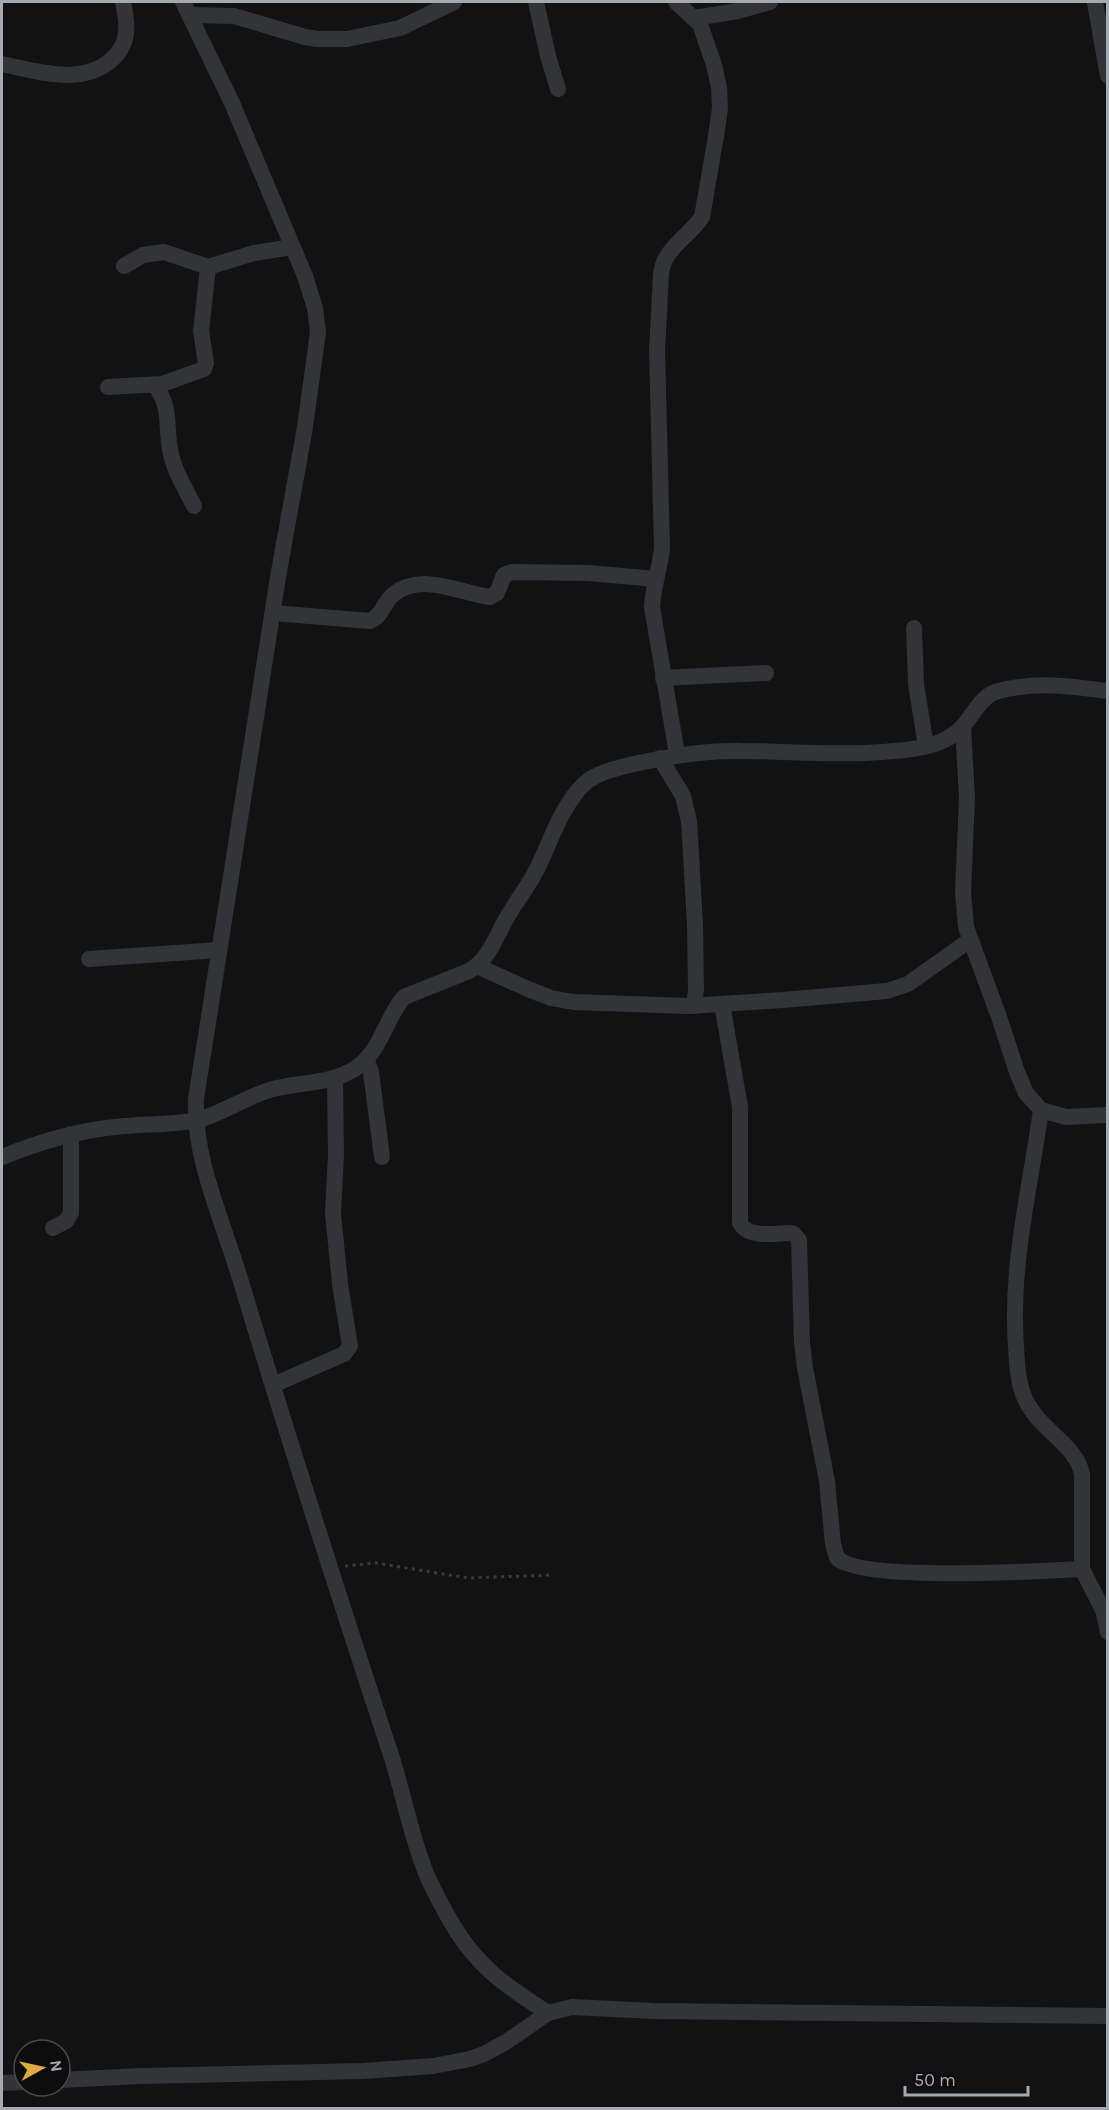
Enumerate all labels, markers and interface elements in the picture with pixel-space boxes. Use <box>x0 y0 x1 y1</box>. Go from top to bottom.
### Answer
north arrow <box>12 2038 72 2098</box>
text: N <box>46 2059 67 2073</box>
scale bar <box>905 2059 1028 2097</box>
text: 50 m <box>914 2069 956 2091</box>

